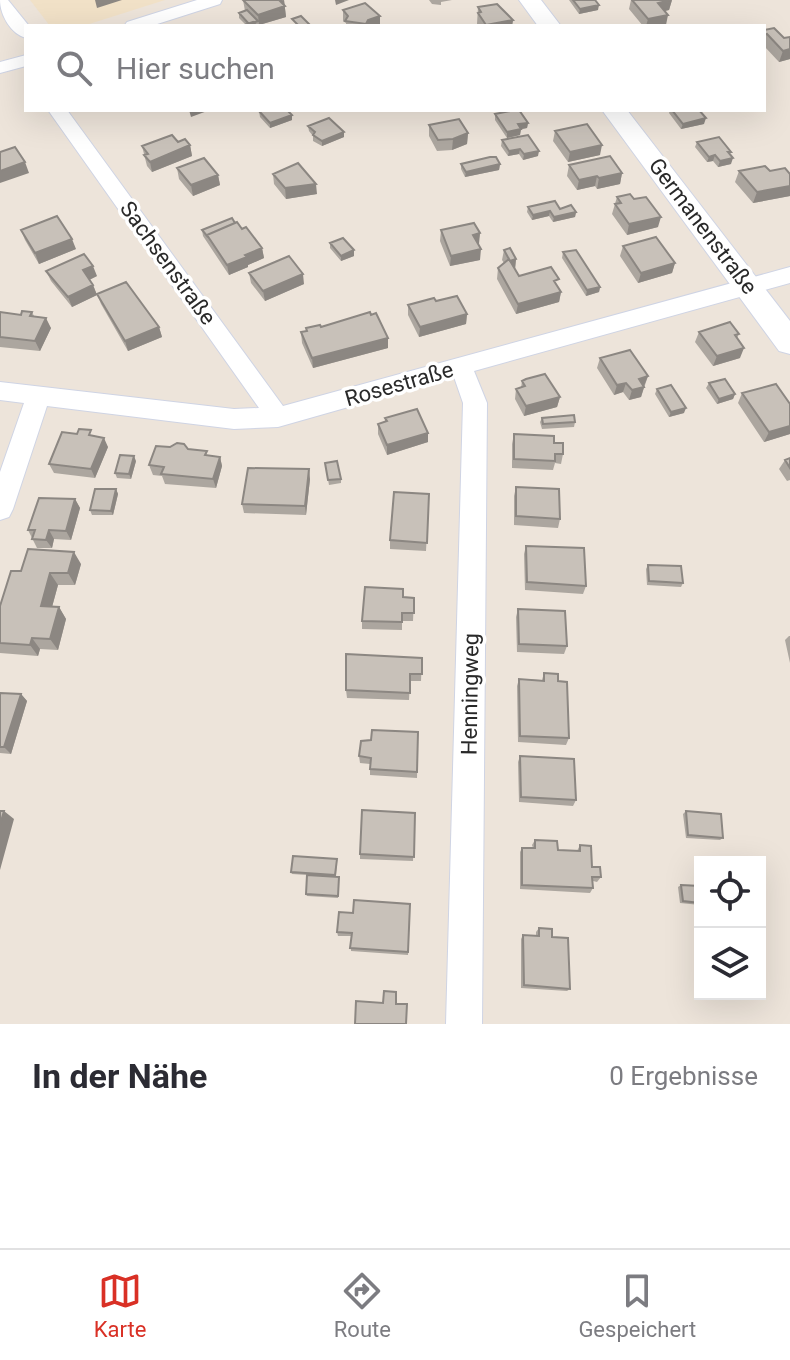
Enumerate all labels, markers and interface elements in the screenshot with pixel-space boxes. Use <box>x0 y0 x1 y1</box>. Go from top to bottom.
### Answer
search box <box>24 24 766 112</box>
icon: search <box>52 46 96 90</box>
text: Hier suchen <box>116 51 275 86</box>
street label: Germanenstraße <box>644 153 762 299</box>
street label: Sachsenstraße <box>115 197 221 329</box>
street label: Rosestraße <box>342 357 456 411</box>
street label: Henningweg <box>456 633 484 755</box>
map controls <box>694 856 766 1000</box>
button: locate <box>694 856 766 928</box>
button: layers <box>694 928 766 1000</box>
text: In der Nähe <box>32 1056 207 1096</box>
text: 0 Ergebnisse <box>609 1061 758 1091</box>
tab: Karte <box>94 1269 146 1342</box>
tab: Route <box>334 1269 391 1342</box>
tab: Gespeichert <box>578 1269 696 1342</box>

